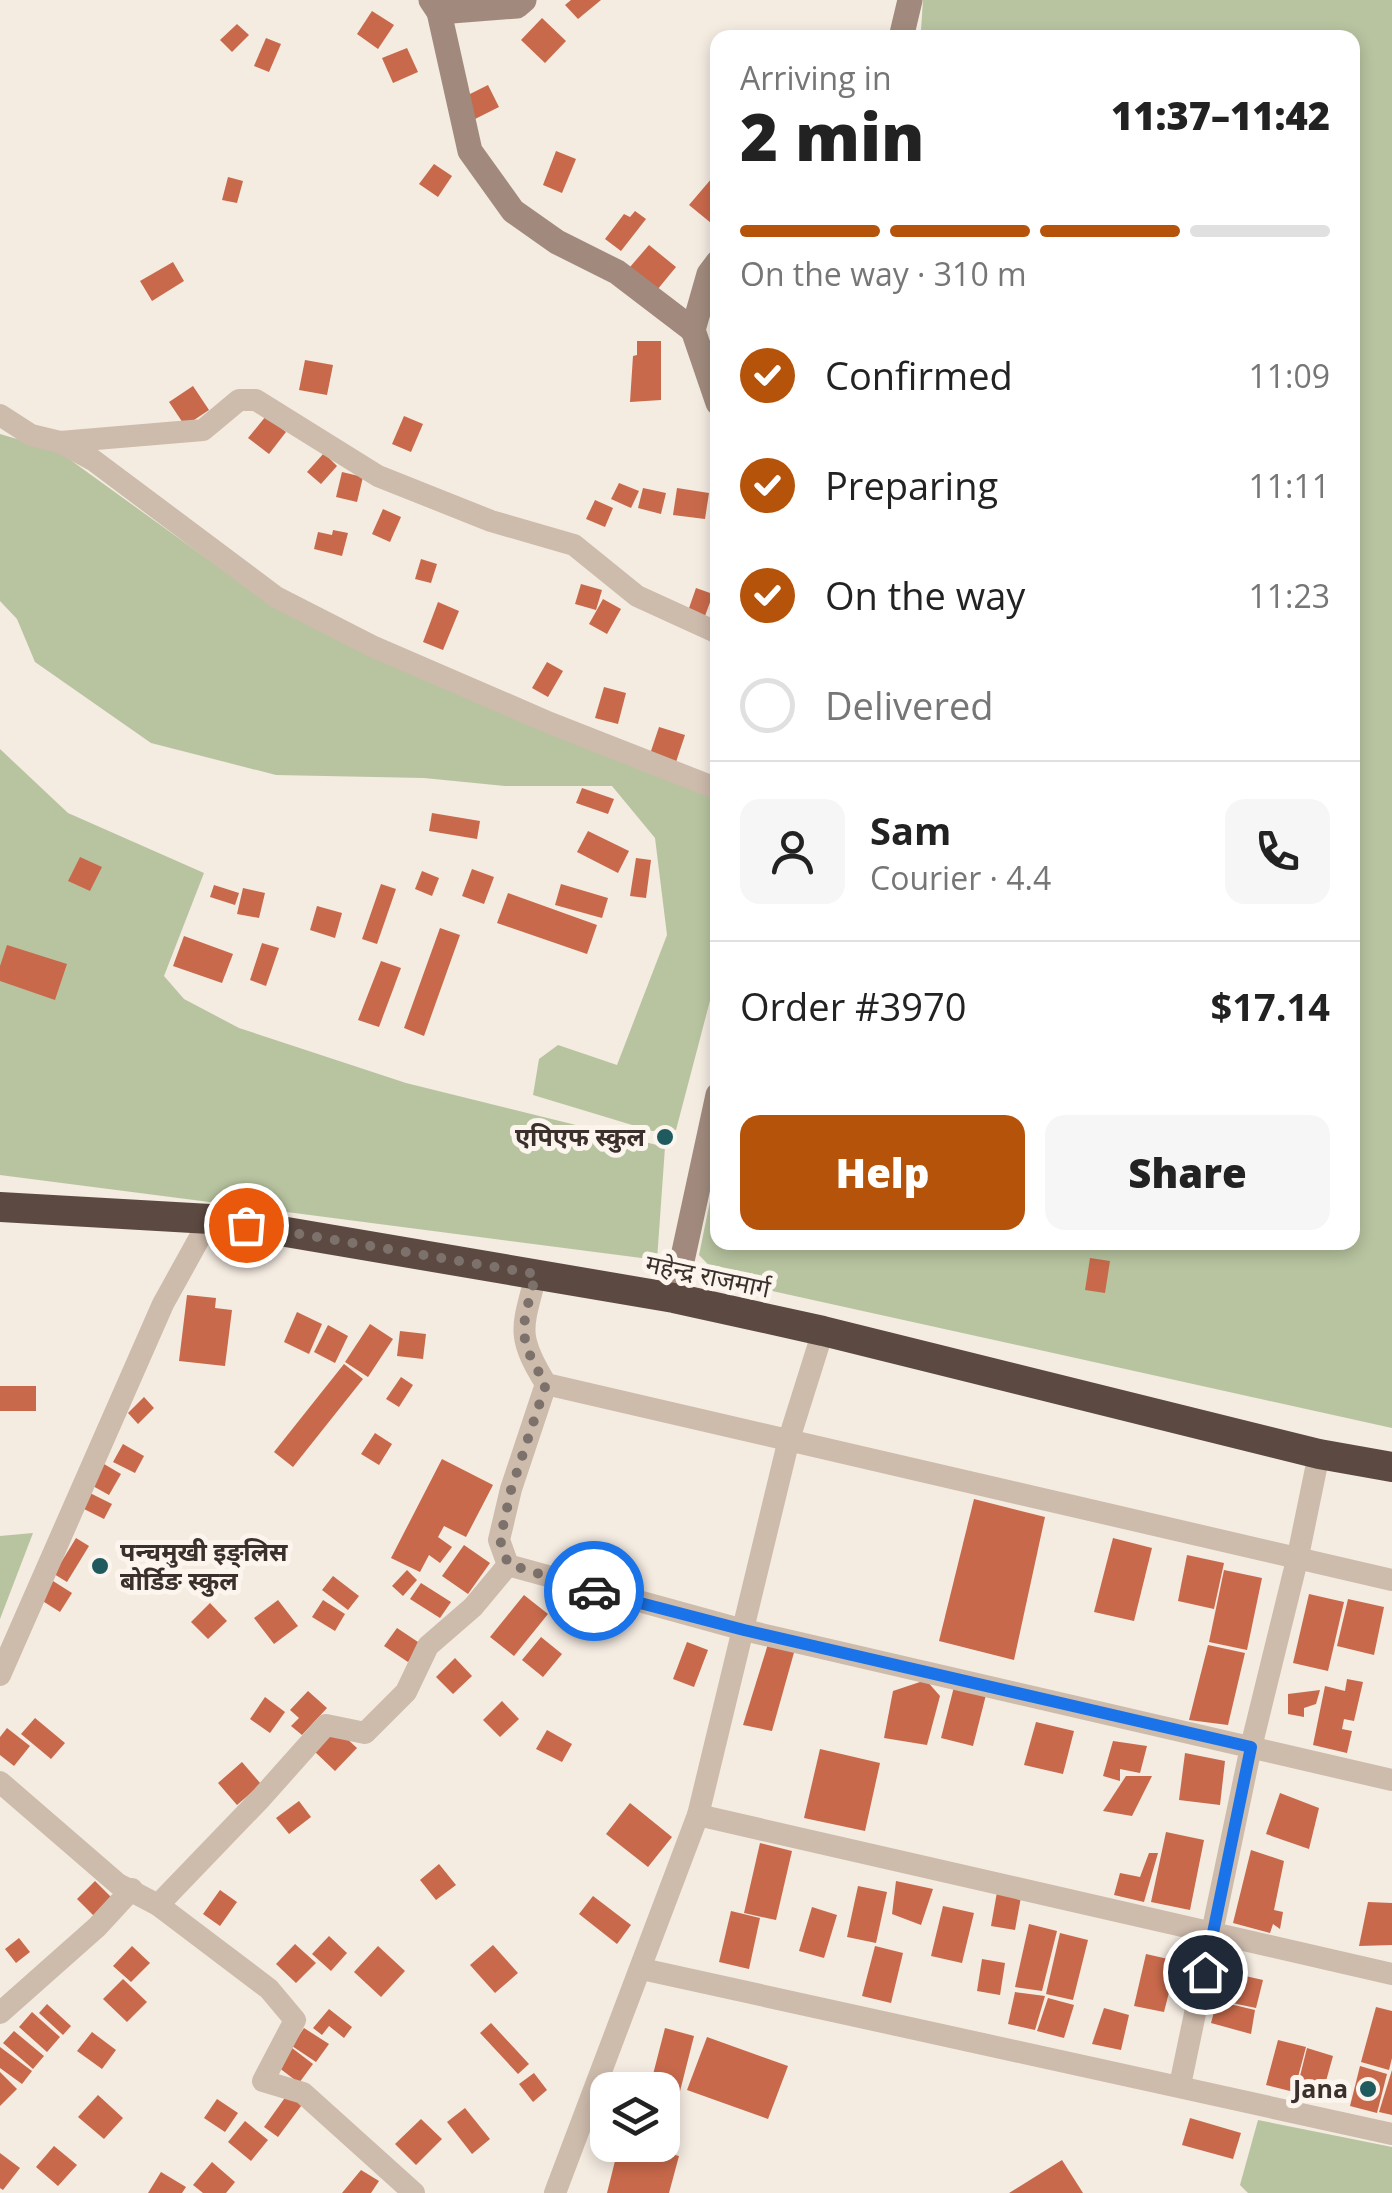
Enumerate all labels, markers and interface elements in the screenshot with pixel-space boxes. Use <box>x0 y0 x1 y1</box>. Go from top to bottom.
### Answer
text: Arriving in <box>740 56 892 99</box>
text: 11:37–11:42 <box>1111 89 1330 141</box>
text: 2 min <box>740 92 925 180</box>
text: On the way · 310 m <box>740 252 1027 295</box>
icon: check <box>740 348 795 403</box>
text: Confirmed <box>825 349 1013 401</box>
text: 11:09 <box>1248 354 1330 397</box>
icon: check <box>740 458 795 513</box>
text: Preparing <box>825 459 998 511</box>
text: 11:11 <box>1248 464 1330 507</box>
icon: check <box>740 568 795 623</box>
text: On the way <box>825 569 1025 621</box>
text: 11:23 <box>1248 574 1330 617</box>
text: Delivered <box>825 679 994 731</box>
button: person <box>740 799 845 904</box>
button: phone <box>1225 799 1330 904</box>
text: Sam <box>870 804 951 856</box>
text: Courier · 4.4 <box>870 856 1051 899</box>
text: Order #3970 <box>740 980 967 1032</box>
text: $17.14 <box>1211 980 1330 1032</box>
button: Help <box>740 1115 1025 1230</box>
button: Share <box>1045 1115 1330 1230</box>
place label: एपिएफ स्कुल <box>515 1119 646 1153</box>
marker: एपिएफ स्कुल <box>654 1126 676 1148</box>
pin <box>204 1183 289 1268</box>
icon: bag <box>219 1198 274 1253</box>
street label: महेन्द्र राजमार्ग <box>643 1245 775 1305</box>
place label: पन्चमुखी इङ्लिस बोर्डिङ स्कुल <box>120 1534 288 1597</box>
courier <box>544 1541 644 1641</box>
marker: पन्चमुखी इङ्लिस बोर्डिङ स्कुल <box>89 1555 111 1577</box>
icon: car <box>567 1564 622 1619</box>
pin <box>1163 1930 1248 2015</box>
icon: home <box>1178 1945 1233 2000</box>
place label: Jana <box>1291 2071 1348 2105</box>
map controls <box>590 2072 680 2162</box>
button: layers <box>590 2072 680 2162</box>
marker: Jana <box>1357 2078 1379 2100</box>

